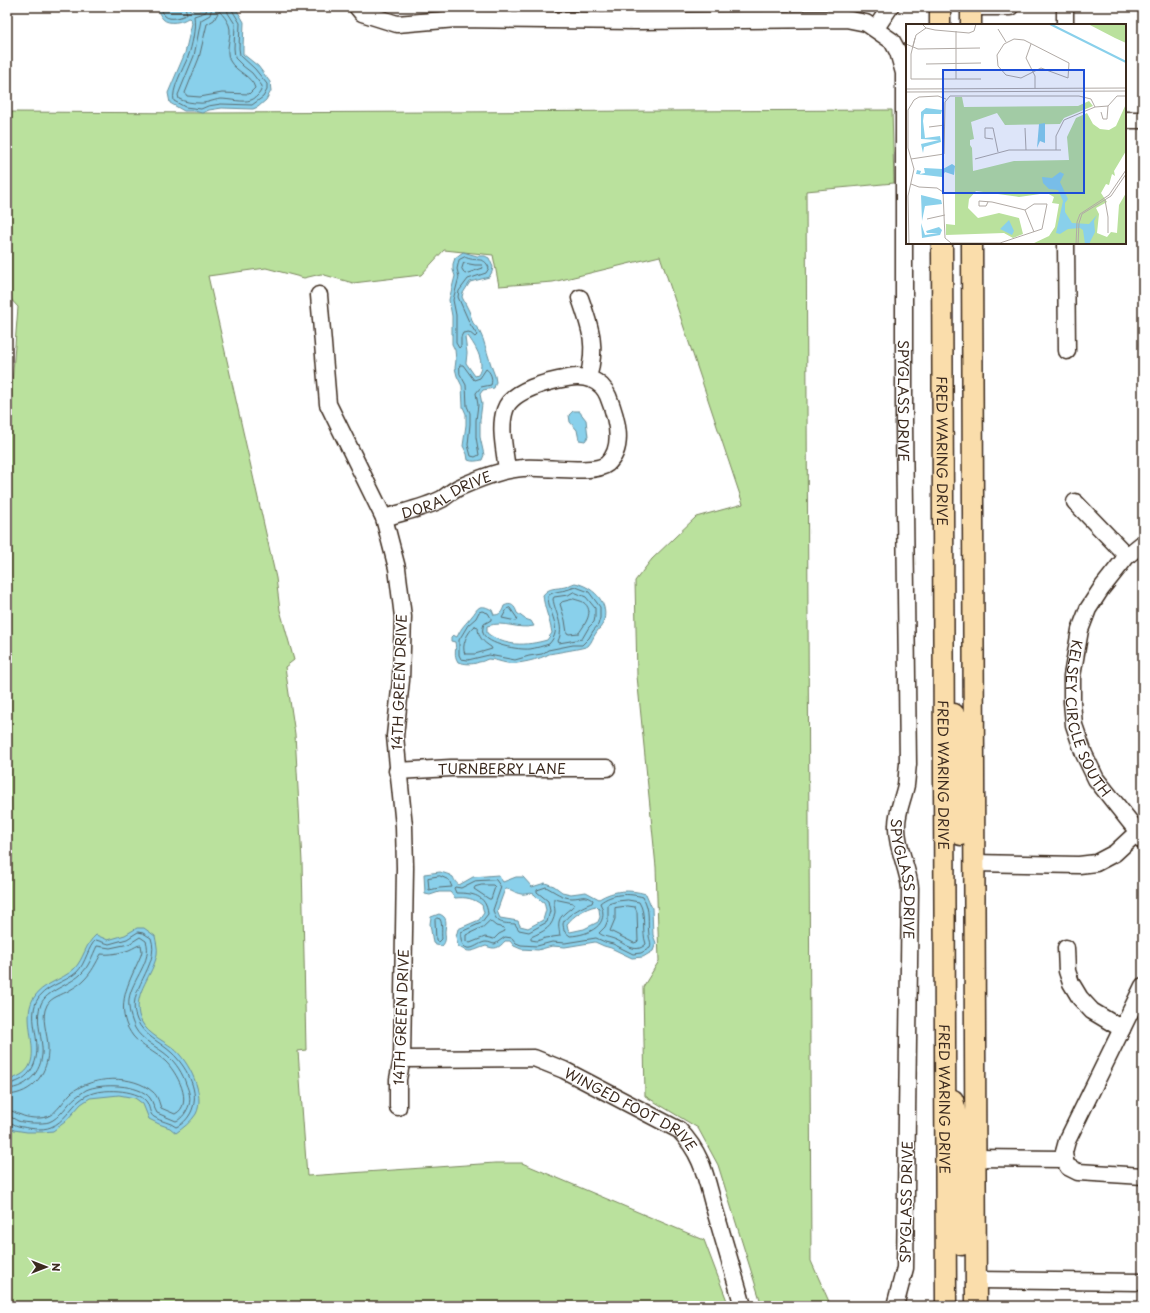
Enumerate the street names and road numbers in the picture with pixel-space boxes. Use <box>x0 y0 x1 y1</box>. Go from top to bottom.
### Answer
street label: SPYGLASS DRIVE <box>893 340 915 462</box>
street label: FRED WARING DRIVE <box>932 376 954 526</box>
street label: DORAL DRIVE <box>399 465 494 523</box>
street label: 14TH GREEN DRIVE <box>386 613 412 750</box>
street label: KELSEY CIRCLE SOUTH <box>1061 638 1116 801</box>
street label: FRED WARING DRIVE <box>933 700 955 850</box>
street label: TURNBERRY LANE <box>437 758 566 779</box>
street label: SPYGLASS DRIVE <box>886 818 921 940</box>
street label: 14TH GREEN DRIVE <box>388 948 414 1085</box>
street label: FRED WARING DRIVE <box>934 1024 956 1174</box>
street label: WINGED FOOT DRIVE <box>561 1062 703 1155</box>
street label: SPYGLASS DRIVE <box>894 1140 918 1263</box>

